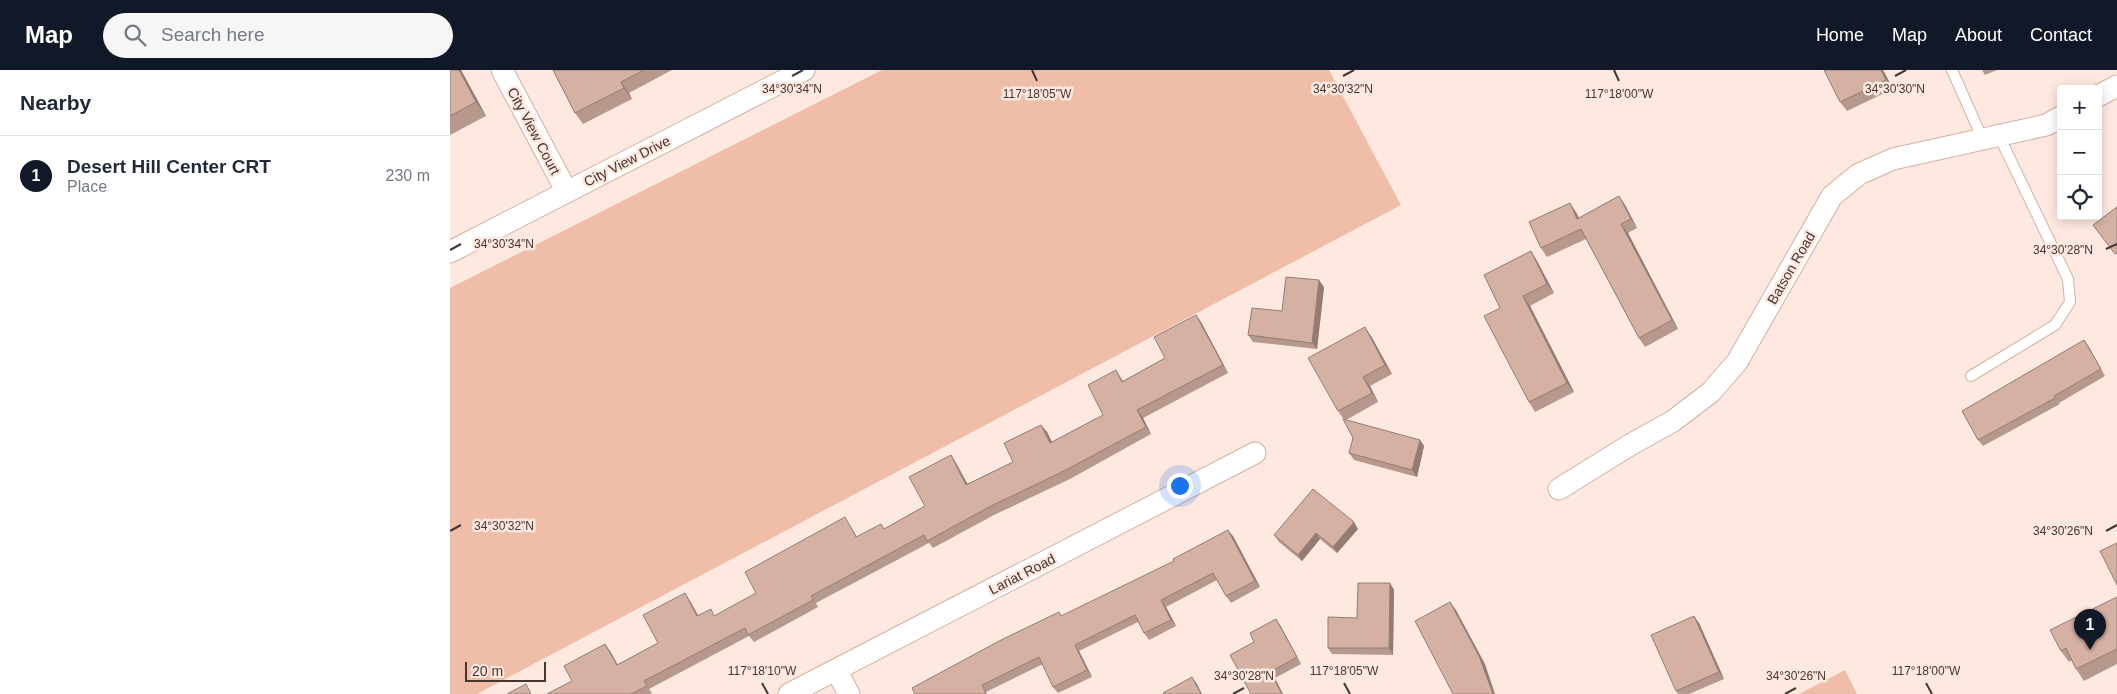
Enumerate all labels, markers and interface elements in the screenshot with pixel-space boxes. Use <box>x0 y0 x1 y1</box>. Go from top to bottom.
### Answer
search box <box>103 13 453 58</box>
text: Map <box>25 21 73 48</box>
icon: search <box>121 21 149 49</box>
text: Search here <box>161 24 265 45</box>
text: Home <box>1816 25 1864 45</box>
text: Map <box>1892 25 1927 45</box>
text: About <box>1955 25 2002 45</box>
text: Contact <box>2030 25 2092 45</box>
text: 34°30'34"N <box>762 82 822 96</box>
text: 34°30'32"N <box>1313 82 1373 96</box>
text: 34°30'30"N <box>1865 82 1925 96</box>
street label: City View Court <box>504 85 564 177</box>
map controls <box>2057 85 2102 220</box>
button: + <box>2057 85 2102 130</box>
text: 117°18'05"W <box>1003 87 1072 101</box>
text: 117°18'00"W <box>1585 87 1654 101</box>
text: Nearby <box>20 91 91 114</box>
button: − <box>2057 130 2102 175</box>
street label: City View Drive <box>581 132 673 190</box>
text: Desert Hill Center CRT <box>67 156 271 177</box>
text: 1 <box>32 167 40 184</box>
text: 230 m <box>386 167 430 184</box>
button: locate <box>2057 175 2102 220</box>
text: Place <box>67 178 107 195</box>
street label: Batson Road <box>1764 229 1818 307</box>
text: 34°30'34"N <box>474 237 534 251</box>
text: 34°30'28"N <box>2033 243 2093 257</box>
your location <box>1167 473 1193 499</box>
text: 34°30'32"N <box>474 519 534 533</box>
text: 34°30'26"N <box>2033 524 2093 538</box>
street label: Lariat Road <box>986 550 1058 598</box>
pin: 1 <box>2074 609 2106 650</box>
scale bar <box>465 659 546 682</box>
text: 20 m <box>472 663 503 679</box>
text: 117°18'10"W <box>728 664 797 678</box>
text: 117°18'05"W <box>1310 664 1379 678</box>
text: 117°18'00"W <box>1892 664 1961 678</box>
text: 34°30'28"N <box>1214 669 1274 683</box>
text: 34°30'26"N <box>1766 669 1826 683</box>

